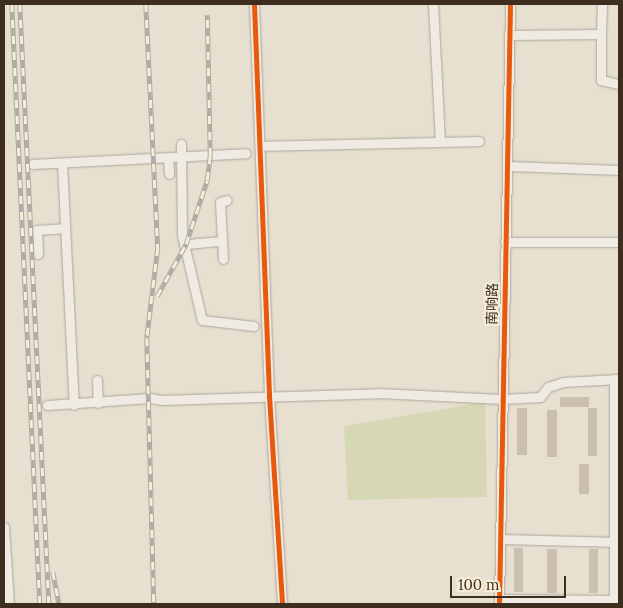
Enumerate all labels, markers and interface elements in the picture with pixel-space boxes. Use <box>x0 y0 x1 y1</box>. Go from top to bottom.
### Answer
street label: 南响路 <box>483 283 501 325</box>
scale bar <box>453 566 569 598</box>
text: 100 m <box>458 575 499 594</box>

